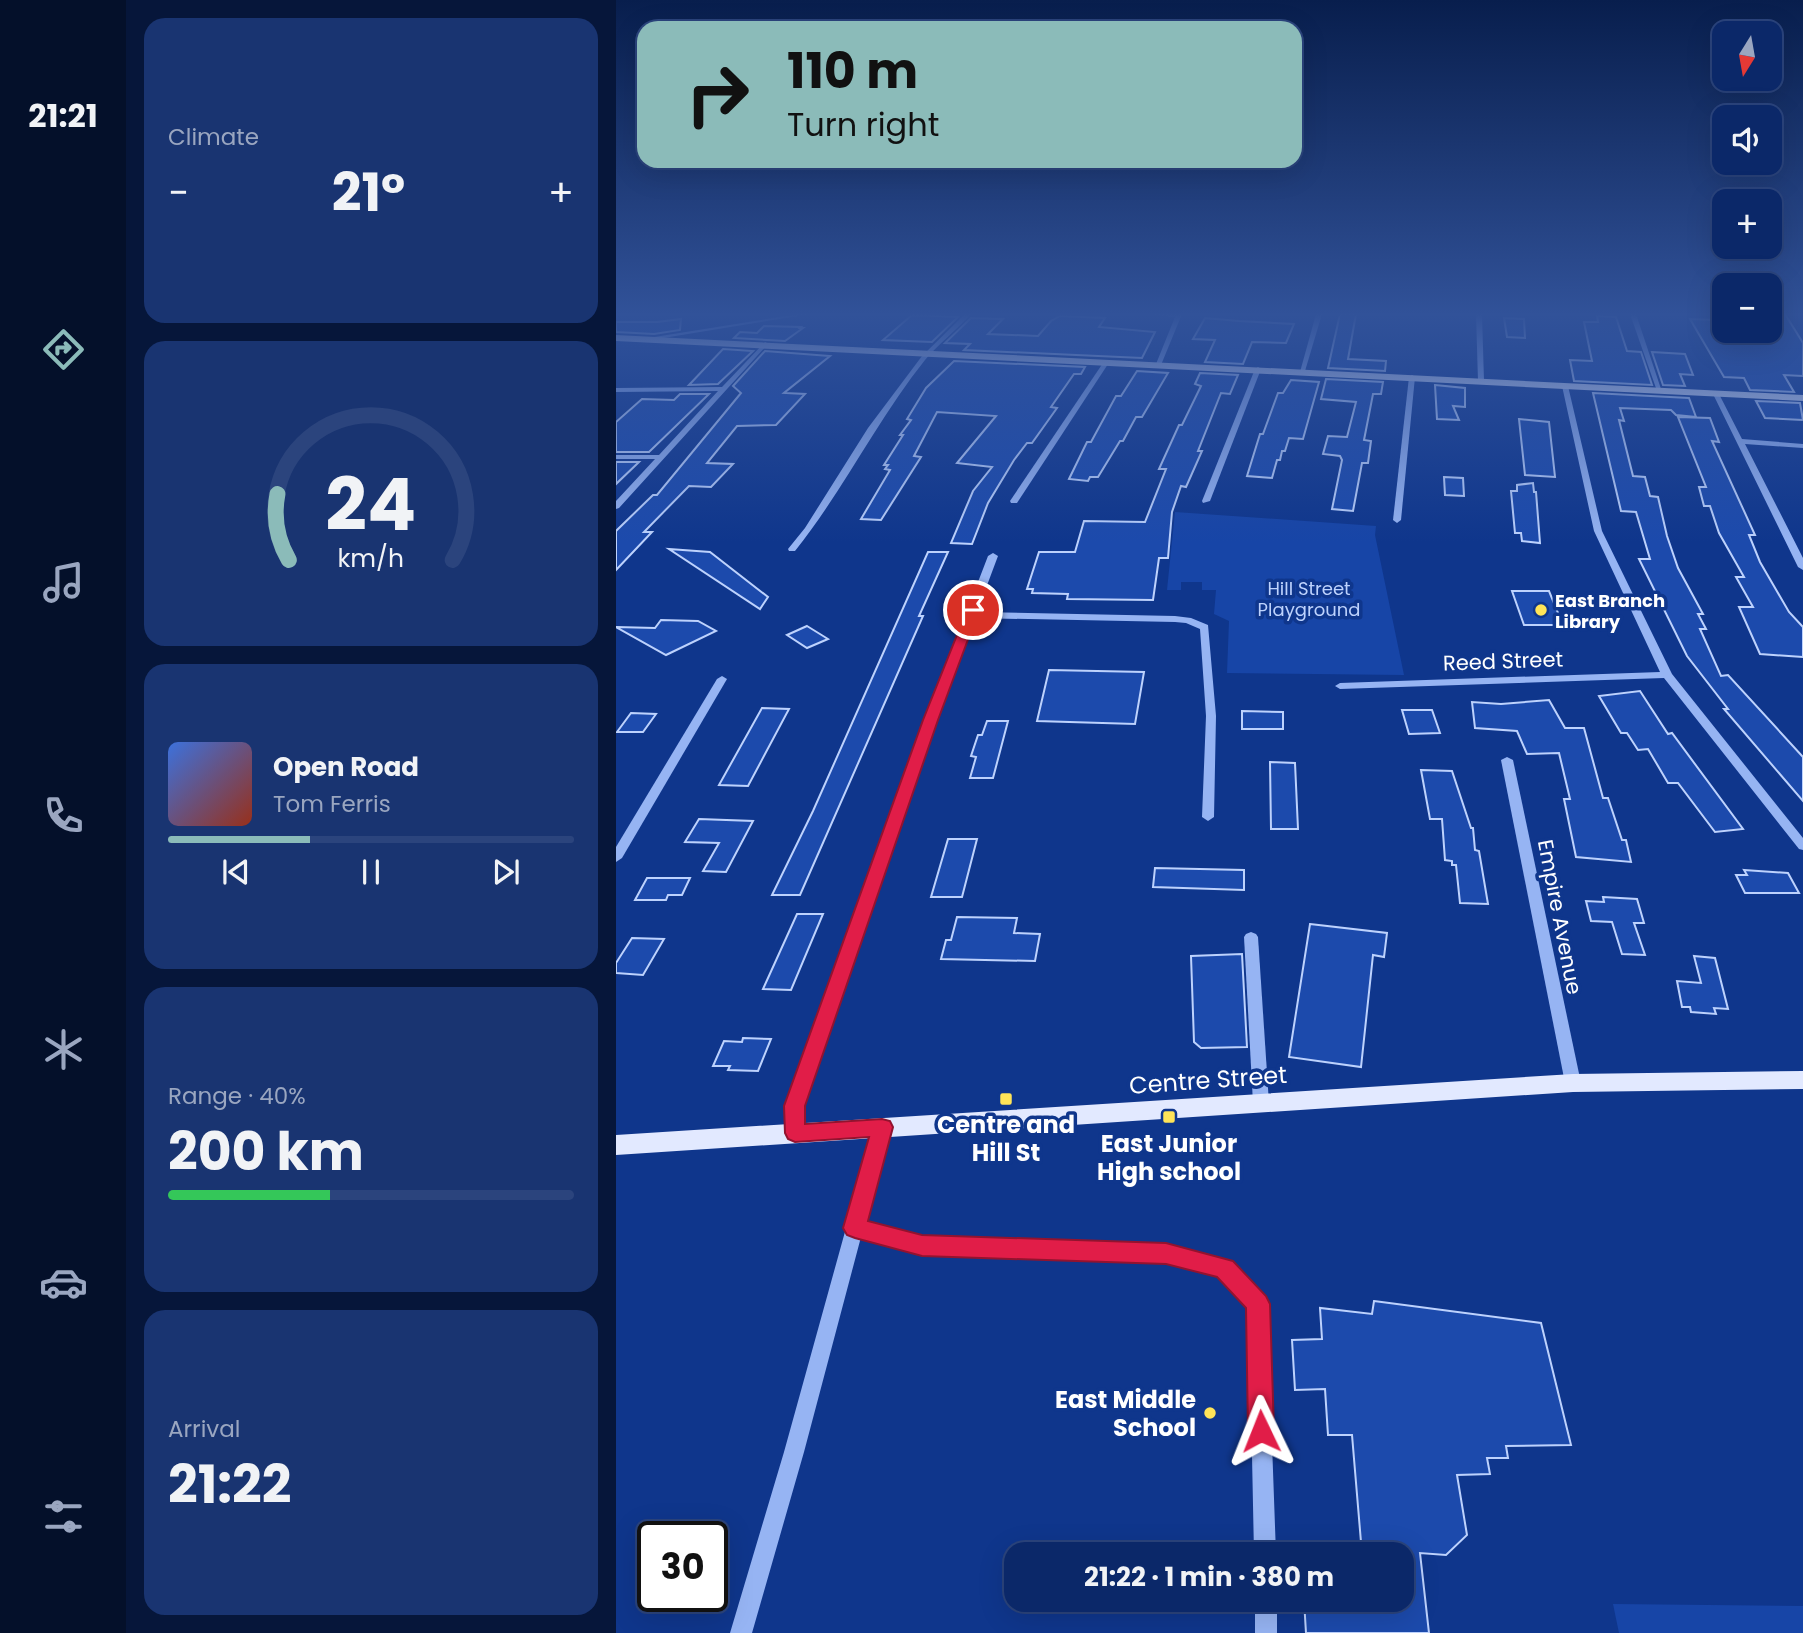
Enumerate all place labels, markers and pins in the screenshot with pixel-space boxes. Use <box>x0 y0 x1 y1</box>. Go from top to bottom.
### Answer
pin <box>943 580 1003 640</box>
place label: East Branch Library <box>1555 588 1665 634</box>
marker: East Branch Library <box>1533 602 1549 618</box>
marker: Centre and Hill St <box>998 1091 1014 1107</box>
place label: Centre and Hill St <box>937 1108 1075 1169</box>
marker: East Junior High school <box>1161 1109 1177 1125</box>
place label: East Junior High school <box>1097 1127 1241 1188</box>
place label: East Middle School <box>1055 1383 1196 1444</box>
marker: East Middle School <box>1202 1405 1218 1421</box>

